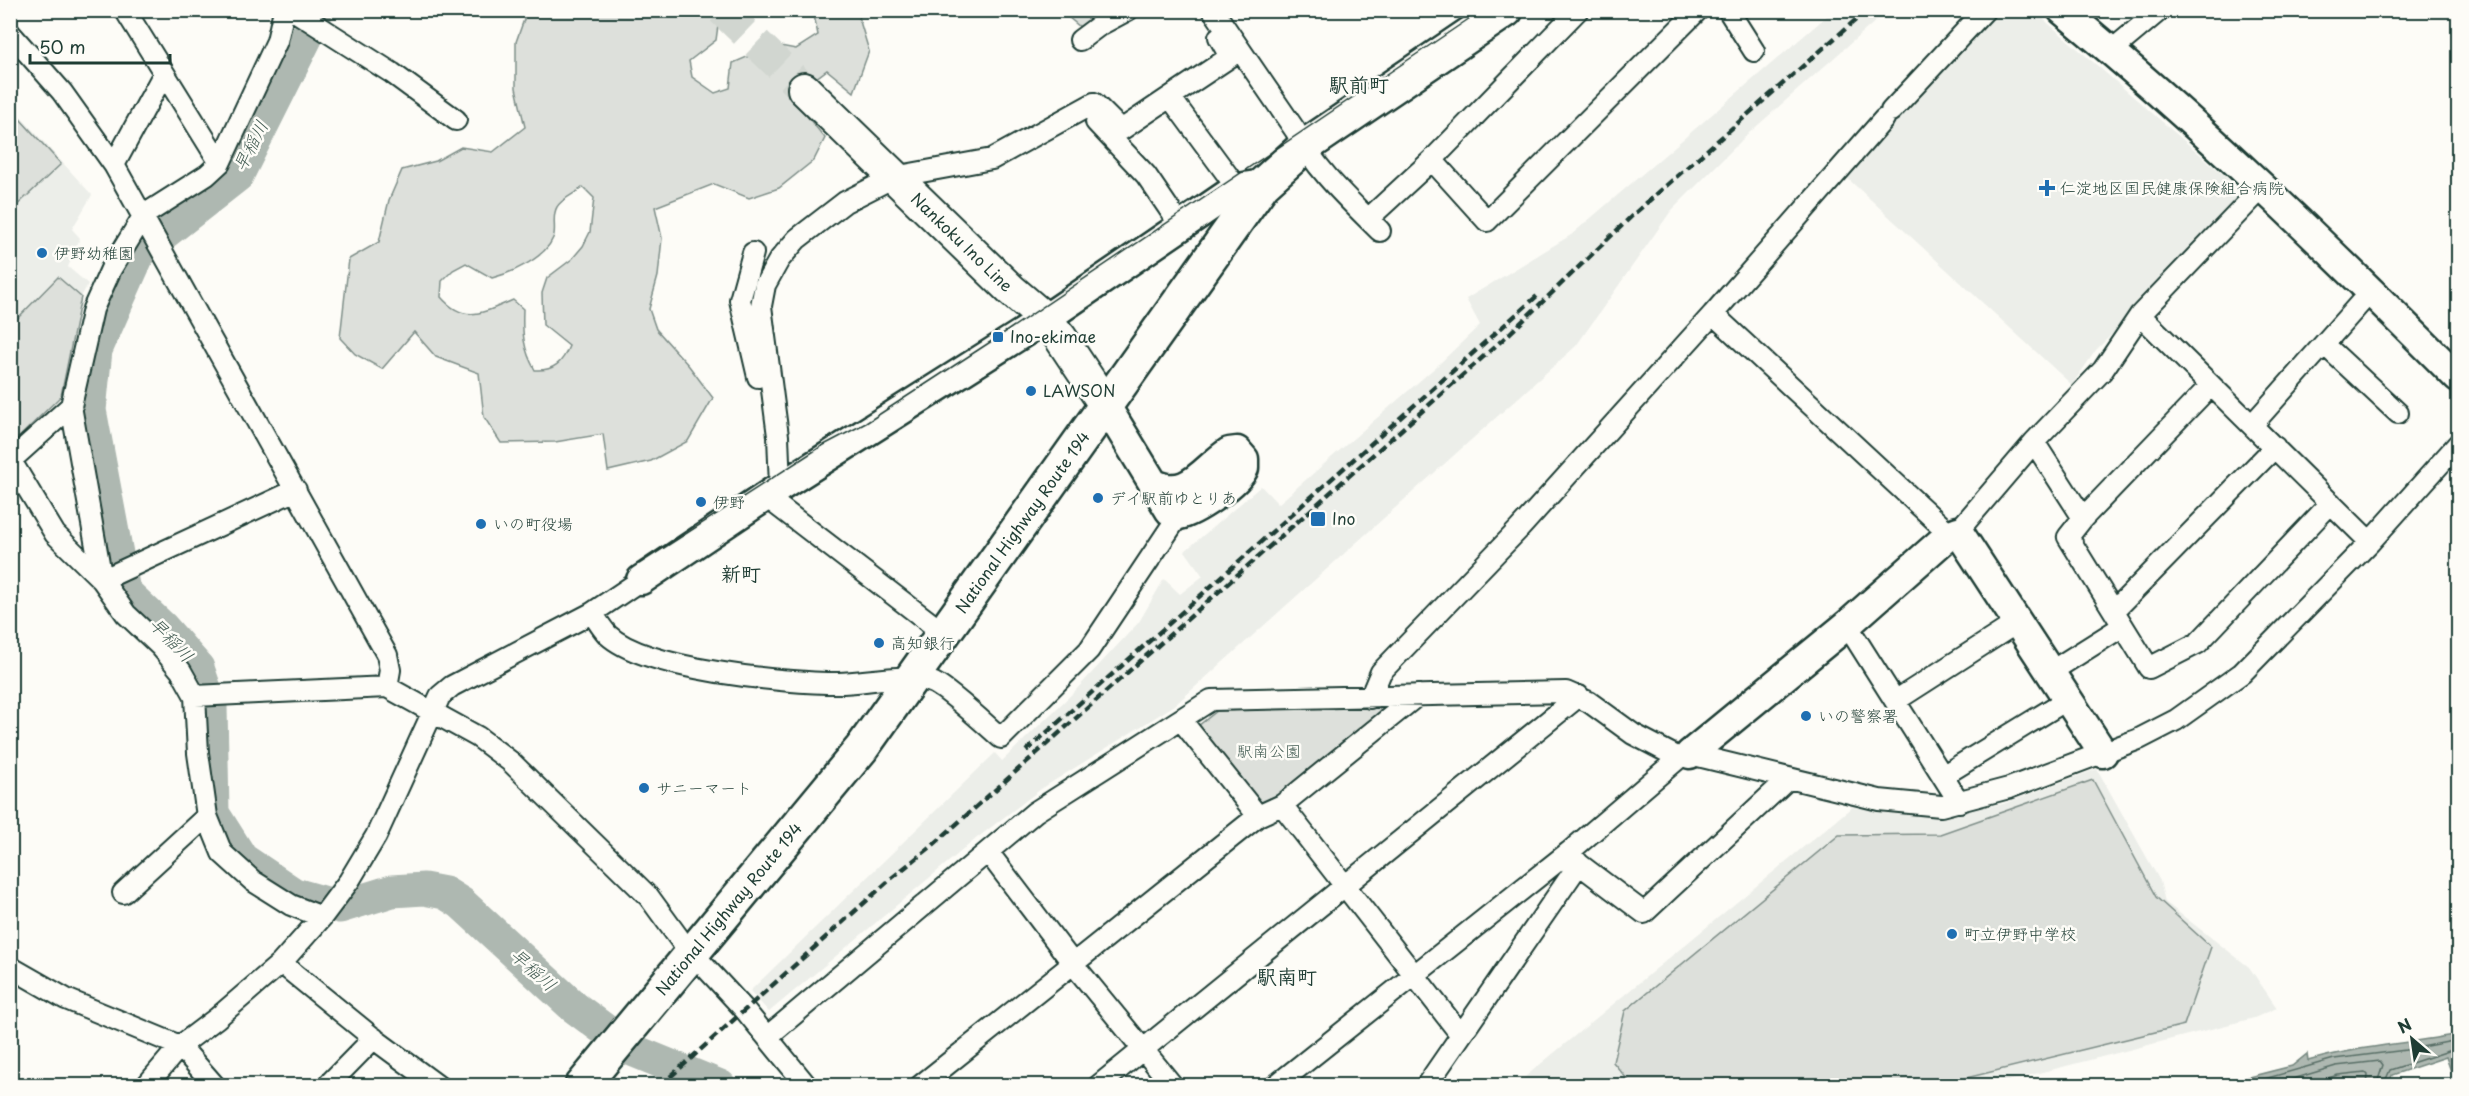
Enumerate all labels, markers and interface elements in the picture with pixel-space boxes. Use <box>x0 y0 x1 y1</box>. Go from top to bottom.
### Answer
scale bar <box>30 27 170 65</box>
text: 50 m <box>39 33 86 60</box>
district label: 駅前町 <box>1329 69 1389 99</box>
water label: 早稲川 <box>225 115 274 176</box>
place label: 仁淀地区国民健康保険組合病院 <box>2060 175 2284 199</box>
marker: 仁淀地区国民健康保険組合病院 <box>2038 179 2056 197</box>
street label: Nankoku Ino Line <box>906 186 1019 297</box>
place label: 伊野幼稚園 <box>54 240 134 264</box>
marker: 伊野幼稚園 <box>35 246 49 260</box>
place label: Ino-ekimae <box>1010 324 1096 348</box>
marker: Ino-ekimae <box>991 330 1005 344</box>
place label: LAWSON <box>1043 378 1115 402</box>
marker: LAWSON <box>1024 384 1038 398</box>
street label: National Highway Route 194 <box>949 426 1095 618</box>
place label: デイ駅前ゆとりあ <box>1110 485 1237 509</box>
place label: 伊野 <box>713 489 745 513</box>
marker: デイ駅前ゆとりあ <box>1091 491 1105 505</box>
marker: 伊野 <box>694 495 708 509</box>
place label: Ino <box>1332 506 1356 530</box>
marker: Ino <box>1309 510 1327 528</box>
place label: いの町役場 <box>493 511 573 535</box>
marker: いの町役場 <box>474 517 488 531</box>
district label: 新町 <box>721 558 761 588</box>
water label: 早稲川 <box>144 610 201 668</box>
place label: 高知銀行 <box>891 630 955 654</box>
marker: 高知銀行 <box>872 636 886 650</box>
place label: いの警察署 <box>1818 703 1898 727</box>
marker: いの警察署 <box>1799 709 1813 723</box>
park label: 駅南公園 <box>1237 738 1301 762</box>
place label: サニーマート <box>656 775 752 799</box>
marker: サニーマート <box>637 781 651 795</box>
street label: National Highway Route 194 <box>649 816 807 1000</box>
place label: 町立伊野中学校 <box>1964 921 2076 945</box>
marker: 町立伊野中学校 <box>1945 927 1959 941</box>
water label: 早稲川 <box>505 941 563 997</box>
district label: 駅南町 <box>1257 961 1317 991</box>
north arrow <box>2382 1009 2442 1069</box>
text: N <box>2393 1011 2416 1039</box>

